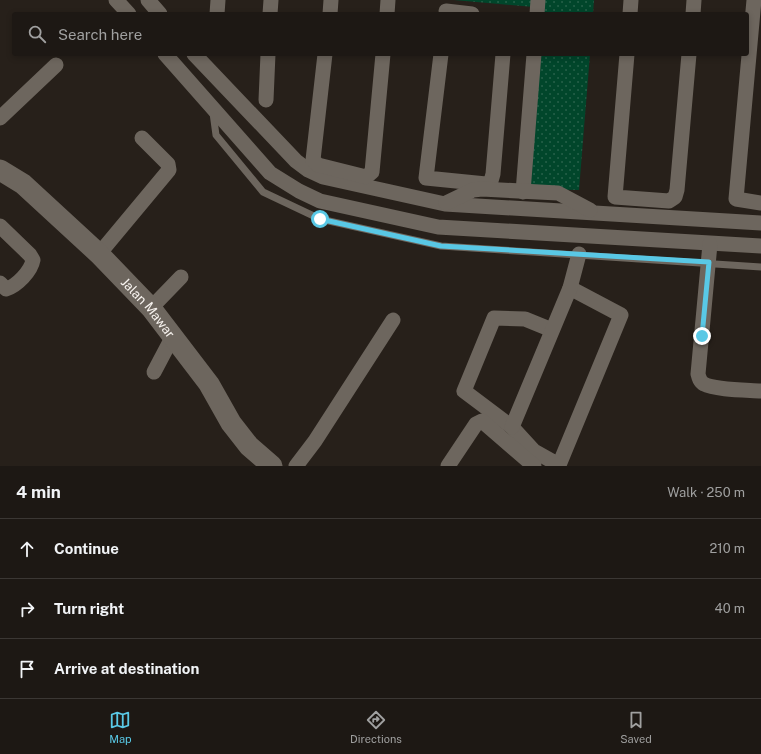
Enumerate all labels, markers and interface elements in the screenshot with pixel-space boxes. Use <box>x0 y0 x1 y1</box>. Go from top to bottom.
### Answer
search box <box>12 12 749 56</box>
icon: search <box>26 23 48 45</box>
text: Search here <box>58 26 142 43</box>
route start <box>311 210 329 228</box>
street label: Jalan Mawar <box>118 275 178 341</box>
route end <box>693 327 711 345</box>
text: 4 min <box>16 482 61 502</box>
text: Walk · 250 m <box>667 485 745 500</box>
icon: ahead <box>16 538 38 560</box>
text: Continue <box>54 540 119 557</box>
text: 210 m <box>710 541 745 556</box>
icon: right <box>16 598 38 620</box>
text: Turn right <box>54 600 124 617</box>
text: 40 m <box>714 601 745 616</box>
icon: arrive <box>16 658 38 680</box>
text: Arrive at destination <box>54 660 199 677</box>
tab: Map <box>109 709 132 745</box>
tab: Directions <box>350 709 402 745</box>
tab: Saved <box>620 709 652 745</box>

